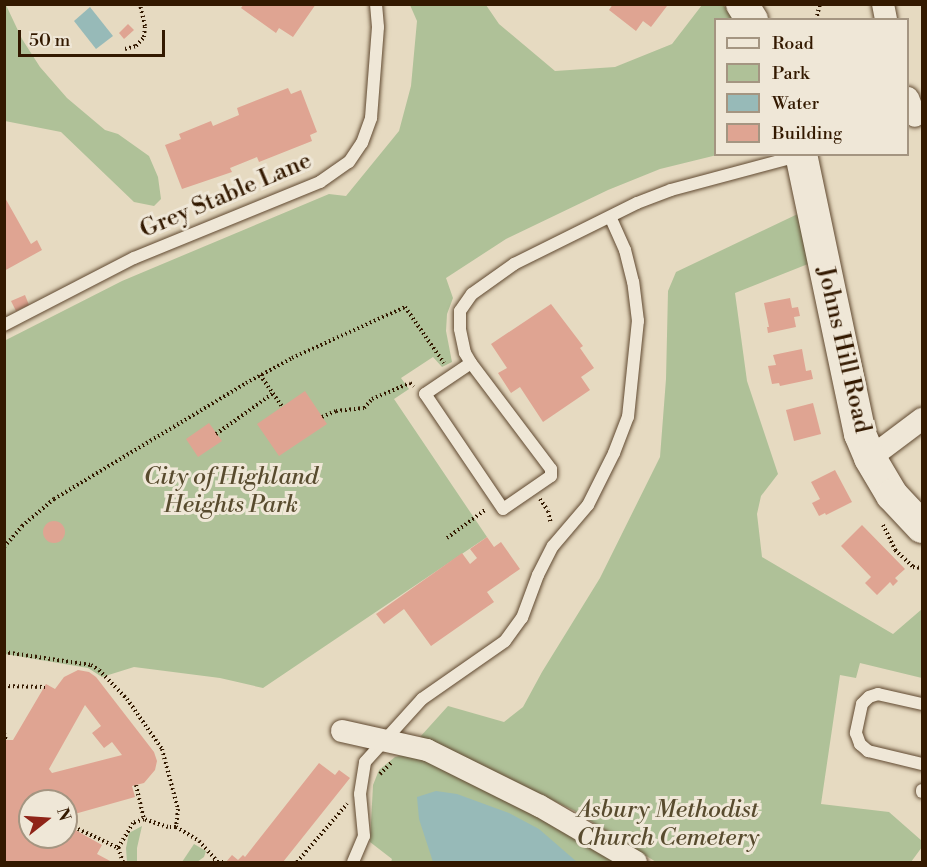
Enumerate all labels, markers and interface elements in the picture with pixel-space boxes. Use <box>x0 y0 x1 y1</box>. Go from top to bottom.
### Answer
scale bar <box>21 18 168 56</box>
legend <box>714 18 909 156</box>
text: 50 m <box>29 29 70 52</box>
text: Road <box>772 32 814 55</box>
text: Park <box>772 62 809 85</box>
text: Water <box>772 92 819 115</box>
text: Building <box>772 122 842 145</box>
street label: Grey Stable Lane <box>136 147 316 245</box>
street label: Johns Hill Road <box>810 264 876 436</box>
park label: City of Highland Heights Park <box>144 464 318 520</box>
north arrow <box>18 789 78 849</box>
park label: Asbury Methodist Church Cemetery <box>577 797 759 853</box>
text: N <box>52 805 75 823</box>

